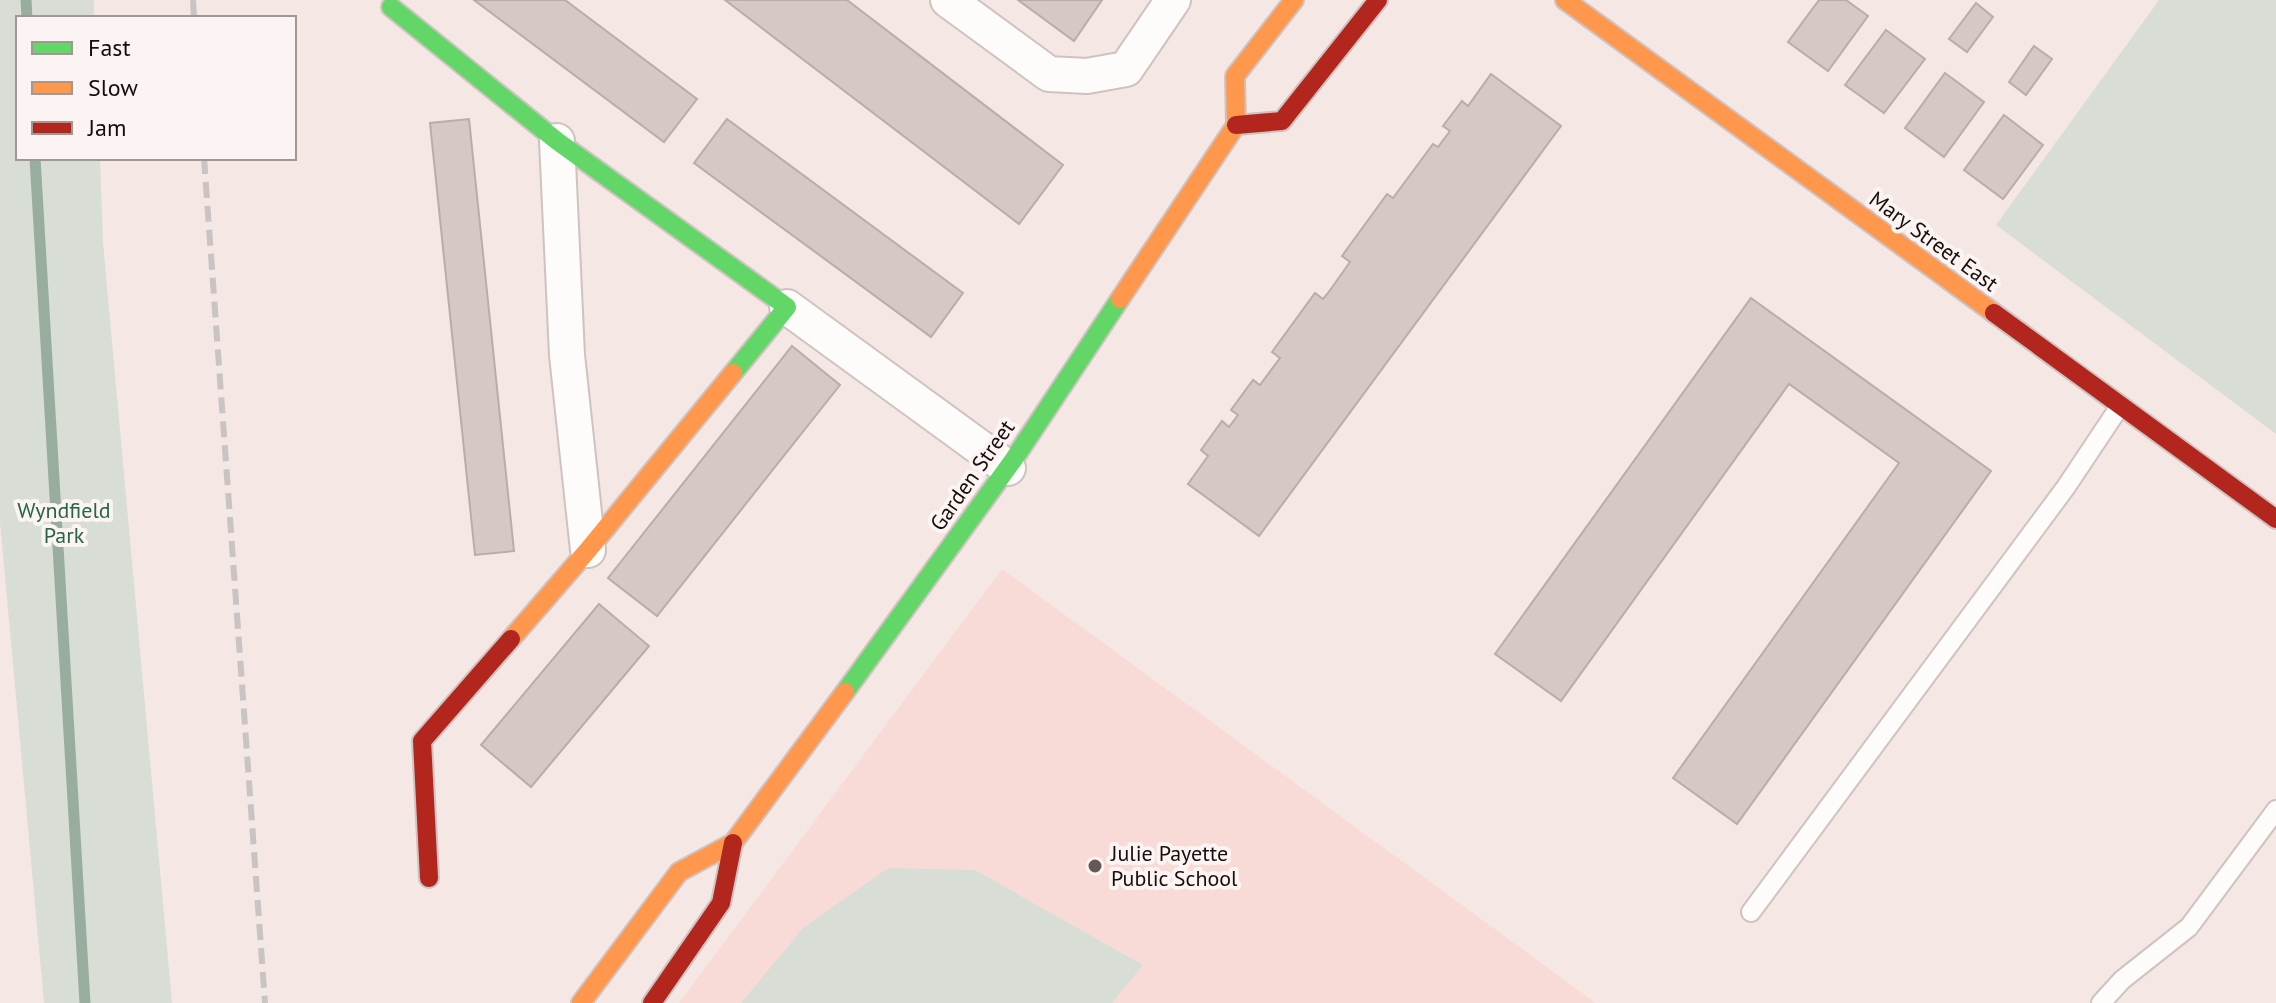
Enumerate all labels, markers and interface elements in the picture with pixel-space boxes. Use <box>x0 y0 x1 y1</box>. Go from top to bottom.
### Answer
legend <box>16 16 296 160</box>
text: Fast <box>88 32 131 63</box>
text: Slow <box>88 72 138 103</box>
text: Jam <box>87 112 126 143</box>
street label: Mary Street East <box>1864 185 2004 297</box>
street label: Garden Street <box>924 414 1021 536</box>
park label: Wyndfield Park <box>17 496 111 549</box>
place label: Julie Payette Public School <box>1110 839 1238 892</box>
marker: Julie Payette Public School <box>1086 857 1104 875</box>

